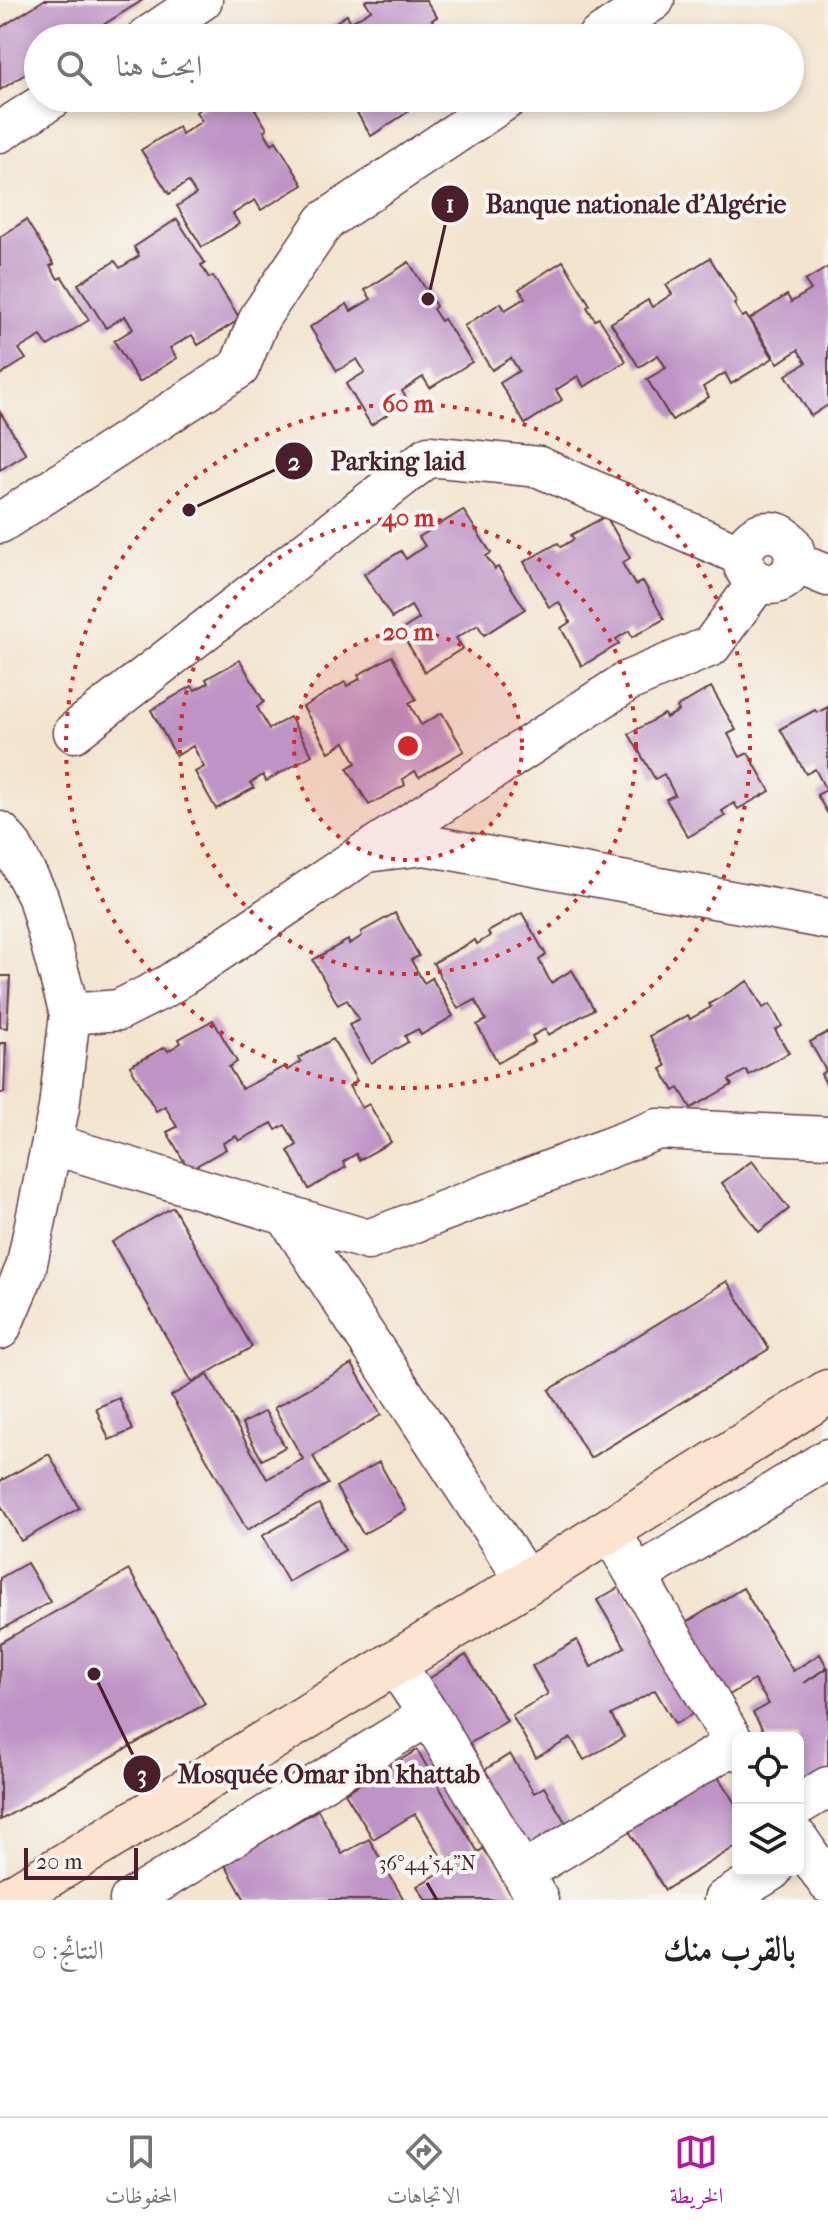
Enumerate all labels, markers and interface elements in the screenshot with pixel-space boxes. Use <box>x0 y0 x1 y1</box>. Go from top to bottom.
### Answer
search box <box>24 24 804 112</box>
icon: search <box>52 46 96 90</box>
text: ابحث هنا <box>116 49 202 84</box>
callout: Banque nationale d'Algérie <box>430 179 803 229</box>
text: Banque nationale d'Algérie <box>486 189 786 220</box>
text: 1 <box>446 190 454 218</box>
text: 60 m <box>382 390 435 418</box>
callout: Parking laid <box>274 436 481 486</box>
text: Parking laid <box>331 446 466 477</box>
text: 2 <box>288 448 300 476</box>
text: 40 m <box>381 504 435 533</box>
text: 20 m <box>383 618 434 646</box>
centre of rings <box>394 732 422 760</box>
map controls <box>732 1732 804 1876</box>
button: locate <box>732 1732 804 1804</box>
callout: Mosquée Omar ibn khattab <box>122 1749 497 1799</box>
text: Mosquée Omar ibn khattab <box>178 1759 481 1790</box>
text: 3 <box>137 1761 147 1789</box>
button: layers <box>732 1804 804 1876</box>
scale bar <box>24 1844 138 1880</box>
text: 20 m <box>36 1849 82 1875</box>
text: 36°44'54"N <box>378 1852 476 1875</box>
text: بالقرب منك <box>663 1929 796 1969</box>
text: النتائج: 0 <box>32 1935 104 1966</box>
tab: المحفوظات <box>105 2130 177 2217</box>
tab: الاتجاهات <box>387 2130 460 2217</box>
tab: الخريطة <box>670 2130 723 2217</box>

